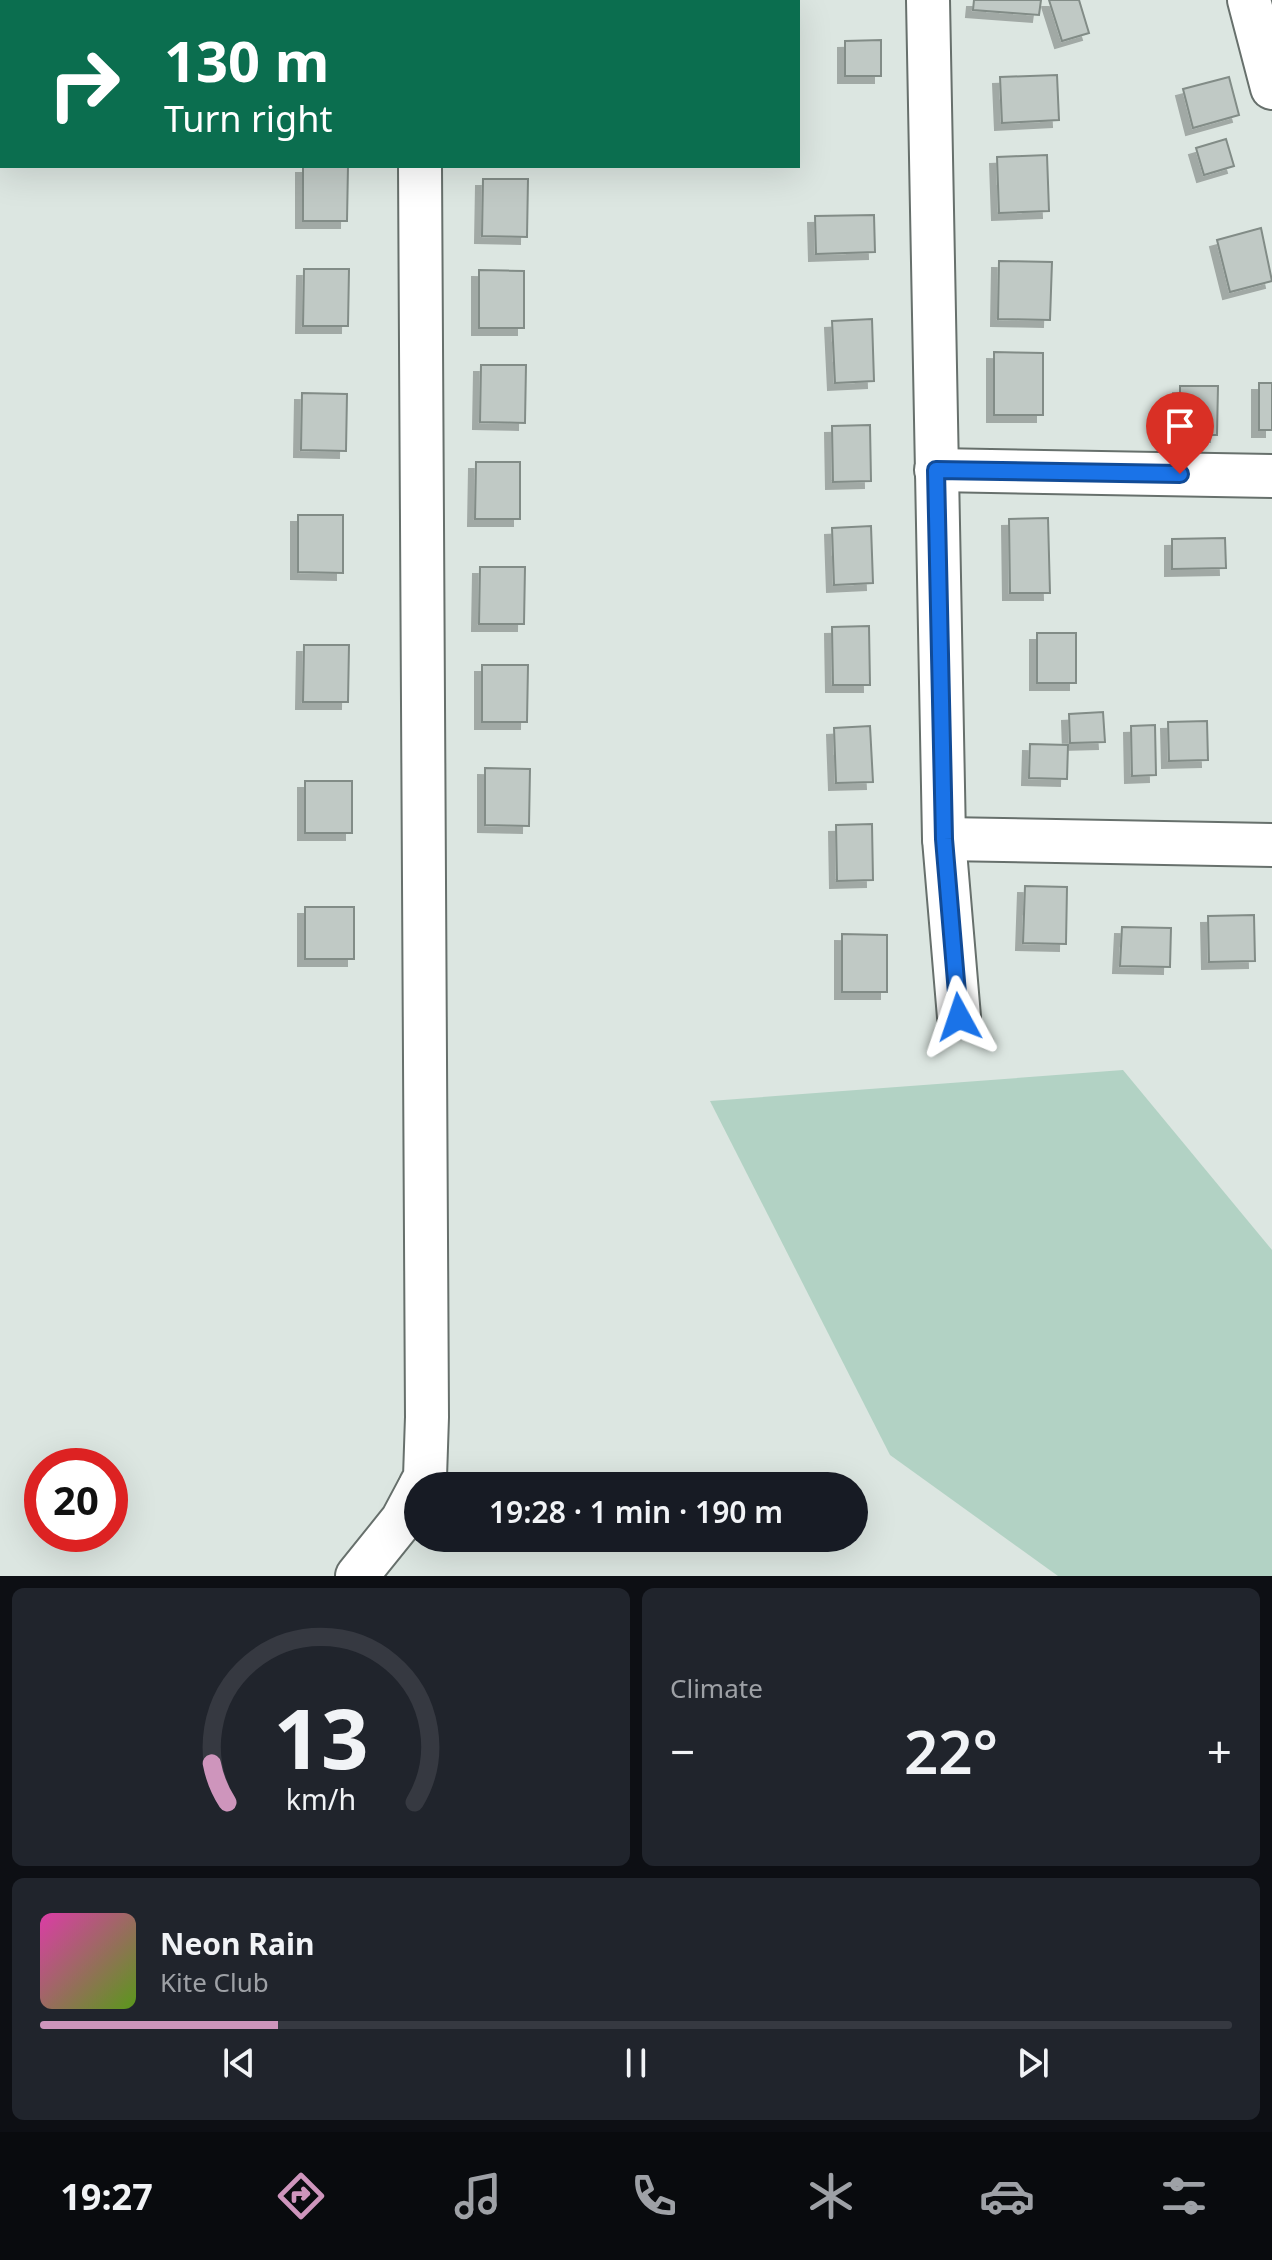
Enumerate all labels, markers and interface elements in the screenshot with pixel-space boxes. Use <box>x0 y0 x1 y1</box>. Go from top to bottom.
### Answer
text: 130 m <box>164 22 329 98</box>
icon: right <box>32 32 136 136</box>
text: Turn right <box>164 94 332 143</box>
pin <box>1146 392 1214 474</box>
icon: arrive <box>1158 404 1202 448</box>
position arrow <box>917 975 1001 1059</box>
speed limit sign: 20 <box>24 1448 128 1552</box>
text: 19:28 · 1 min · 190 m <box>489 1491 783 1532</box>
text: Climate <box>670 1670 763 1706</box>
text: 13 <box>273 1680 369 1793</box>
text: 22° <box>904 1710 998 1792</box>
text: − <box>670 1721 695 1781</box>
text: + <box>1207 1721 1232 1781</box>
text: km/h <box>286 1779 356 1818</box>
text: Neon Rain <box>160 1923 314 1964</box>
text: Kite Club <box>160 1964 269 2000</box>
icon: previous <box>217 2041 261 2085</box>
icon: pause <box>614 2041 658 2085</box>
icon: next <box>1011 2041 1055 2085</box>
icon: directions <box>273 2168 329 2224</box>
icon: music <box>450 2168 506 2224</box>
icon: phone <box>626 2168 682 2224</box>
icon: climate <box>803 2168 859 2224</box>
icon: car <box>979 2168 1035 2224</box>
icon: filters <box>1156 2168 1212 2224</box>
text: 19:27 <box>60 2172 153 2221</box>

